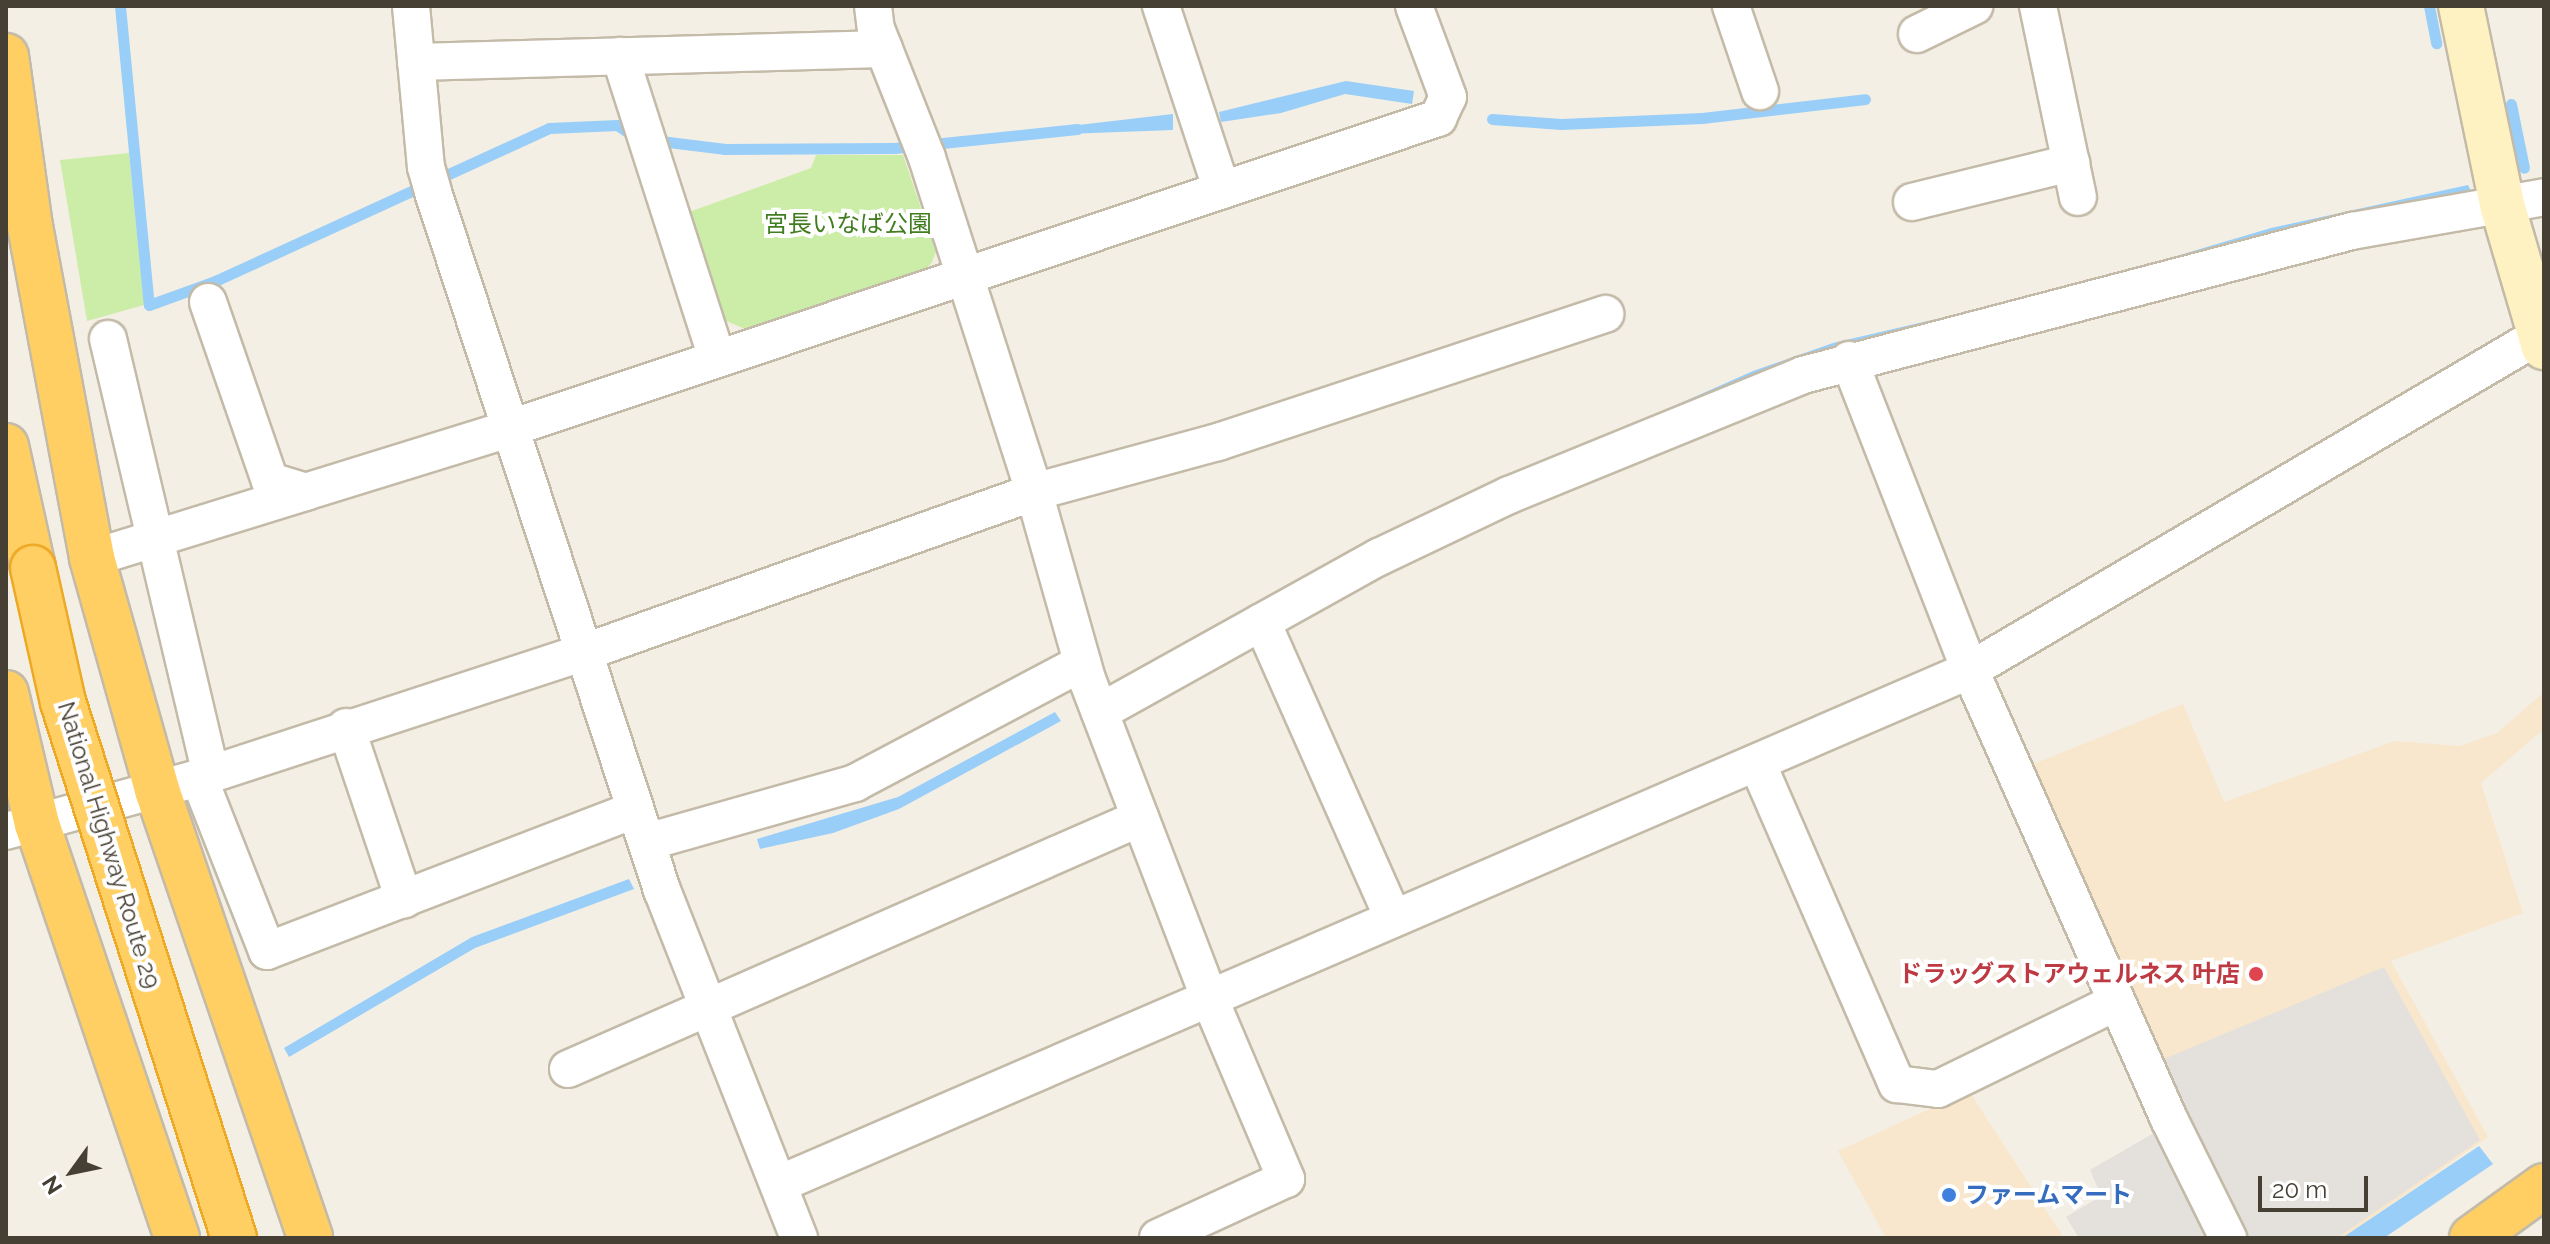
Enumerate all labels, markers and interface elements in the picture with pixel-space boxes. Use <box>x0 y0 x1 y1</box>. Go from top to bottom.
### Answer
park label: 宮長いなば公園 <box>764 210 932 238</box>
street label: National Highway Route 29 <box>51 698 167 992</box>
place label: ドラッグストアウェルネス 叶店 <box>1898 960 2240 988</box>
marker: ドラッグストアウェルネス 叶店 <box>2247 965 2265 983</box>
north arrow <box>32 1132 112 1212</box>
scale bar <box>2262 1160 2372 1210</box>
text: N <box>36 1171 67 1199</box>
text: 20 m <box>2272 1175 2327 1204</box>
place label: ファームマート <box>1965 1181 2133 1209</box>
marker: ファームマート <box>1940 1186 1958 1204</box>

